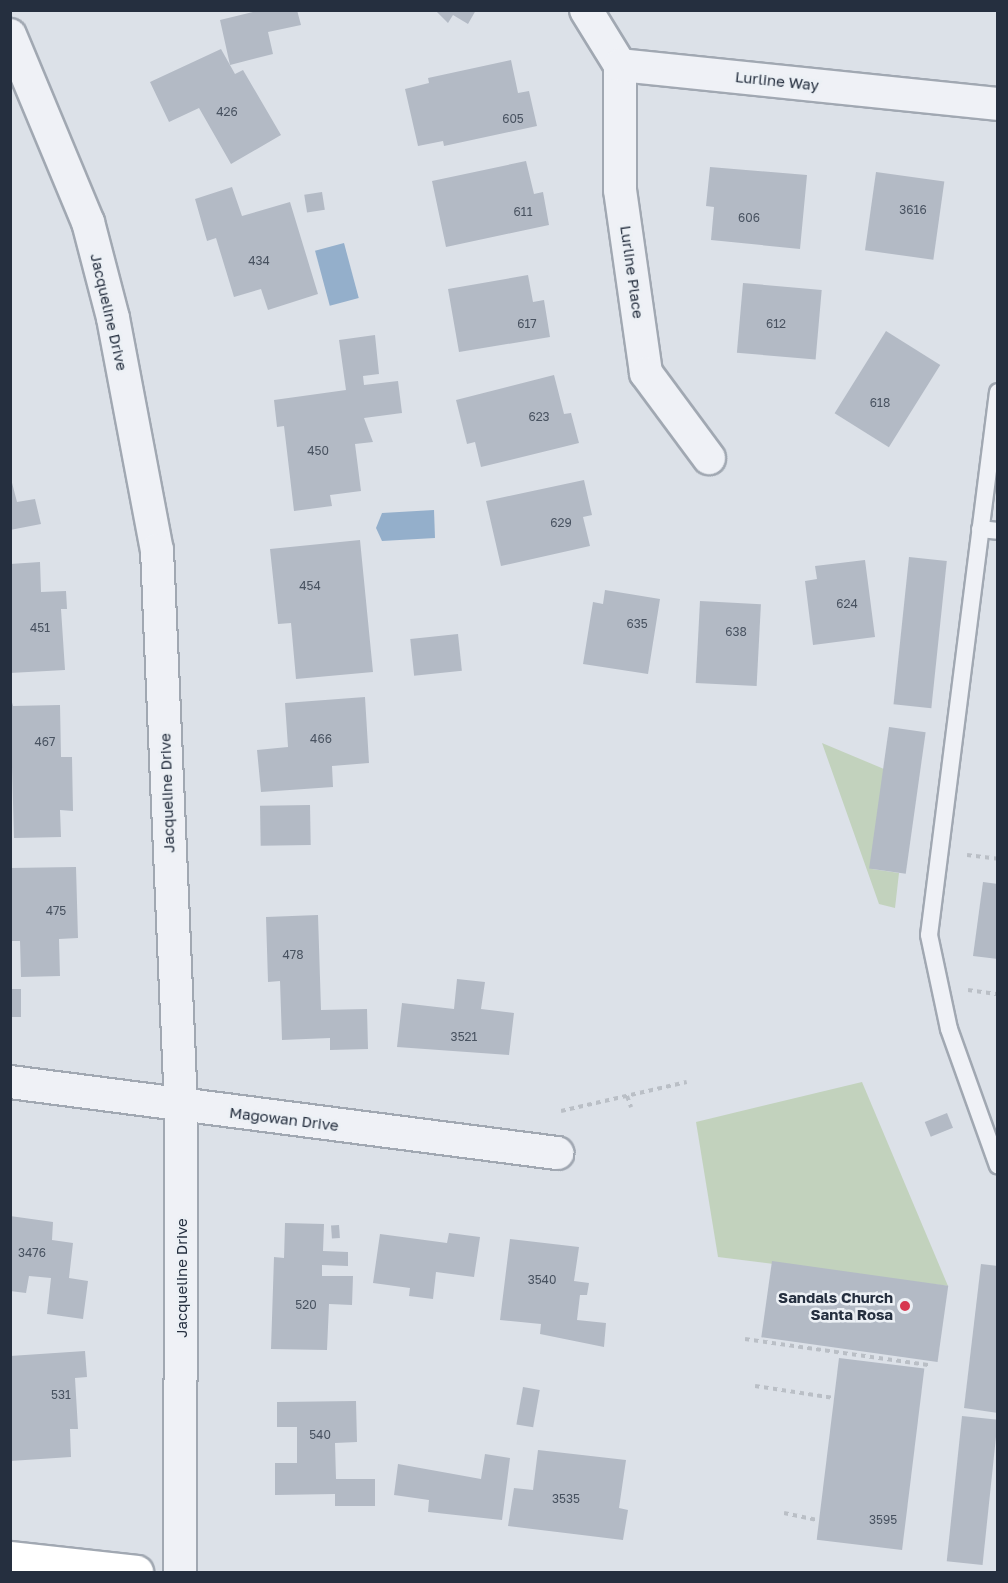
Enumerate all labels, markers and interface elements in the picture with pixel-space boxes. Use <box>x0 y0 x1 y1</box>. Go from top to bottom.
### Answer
street label: Lurline Way <box>734 68 820 94</box>
house number: 426 <box>216 105 238 119</box>
house number: 605 <box>502 112 524 126</box>
house number: 3616 <box>899 203 927 217</box>
house number: 611 <box>514 205 532 219</box>
house number: 606 <box>738 211 760 225</box>
street label: Lurline Place <box>617 224 647 320</box>
street label: Jacqueline Drive <box>87 252 131 372</box>
house number: 434 <box>248 254 270 268</box>
house number: 617 <box>517 317 537 331</box>
house number: 612 <box>766 317 786 331</box>
house number: 618 <box>870 396 890 410</box>
house number: 623 <box>528 410 550 424</box>
house number: 450 <box>307 444 329 458</box>
house number: 629 <box>550 516 572 530</box>
house number: 454 <box>299 579 321 593</box>
house number: 624 <box>836 597 858 611</box>
house number: 635 <box>626 617 648 631</box>
house number: 451 <box>30 621 50 635</box>
house number: 638 <box>725 625 747 639</box>
house number: 466 <box>310 732 332 746</box>
street label: Jacqueline Drive <box>156 733 178 853</box>
house number: 467 <box>35 735 55 749</box>
house number: 475 <box>46 904 66 918</box>
house number: 478 <box>283 948 303 962</box>
house number: 3521 <box>451 1030 477 1044</box>
street label: Magowan Drive <box>228 1103 340 1135</box>
street label: Jacqueline Drive <box>173 1218 191 1338</box>
house number: 3476 <box>18 1246 46 1260</box>
house number: 3540 <box>528 1273 556 1287</box>
place label: Sandals Church Santa Rosa <box>778 1288 893 1323</box>
house number: 520 <box>295 1298 317 1312</box>
marker: Sandals Church Santa Rosa <box>898 1299 912 1313</box>
house number: 531 <box>51 1388 71 1402</box>
house number: 540 <box>309 1428 331 1442</box>
house number: 3535 <box>552 1492 580 1506</box>
house number: 3595 <box>869 1513 897 1527</box>

